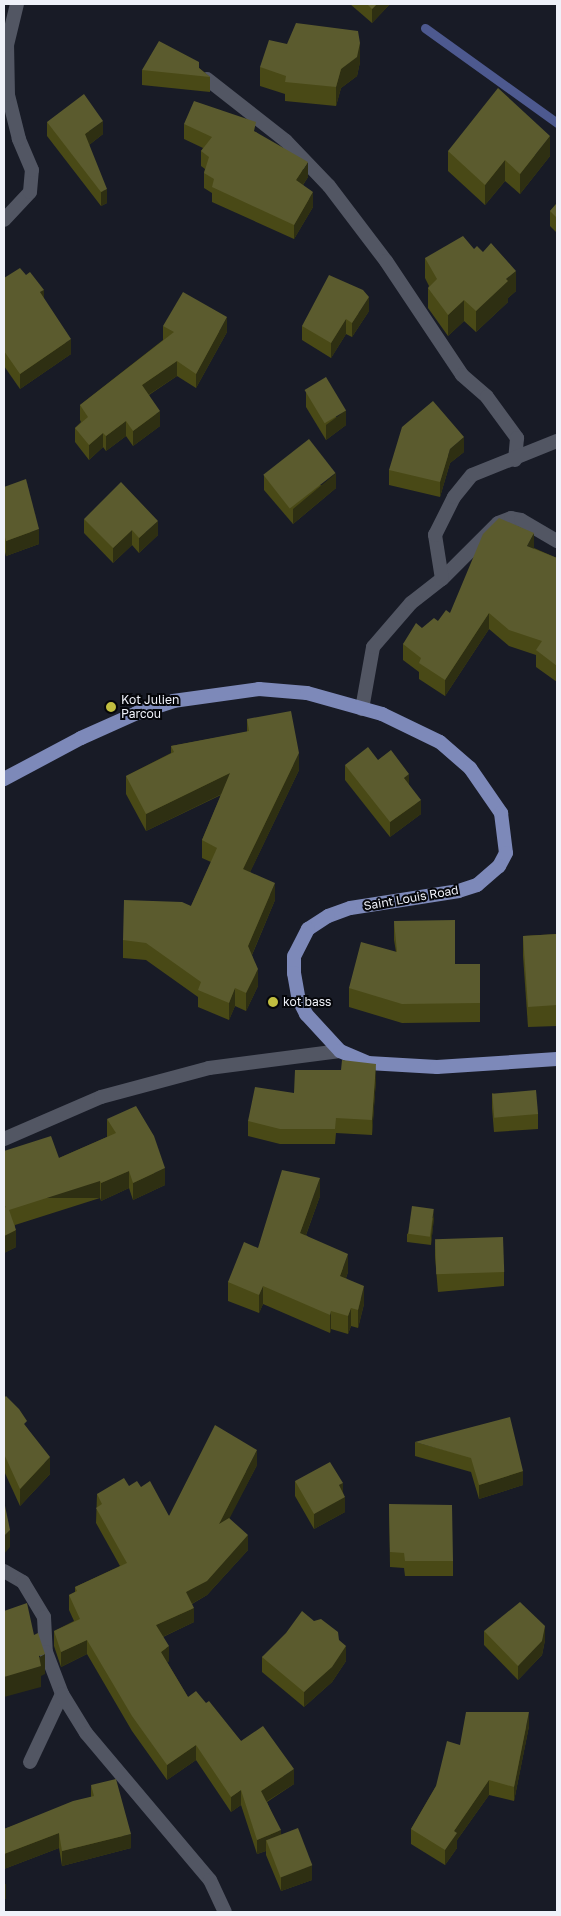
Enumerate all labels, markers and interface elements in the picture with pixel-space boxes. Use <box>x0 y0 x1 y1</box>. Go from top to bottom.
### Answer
place label: Kot Julien Parcou <box>121 693 179 721</box>
marker: Kot Julien Parcou <box>105 701 117 713</box>
street label: Saint Louis Road <box>363 883 459 913</box>
place label: kot bass <box>283 995 331 1009</box>
marker: kot bass <box>267 996 279 1008</box>

